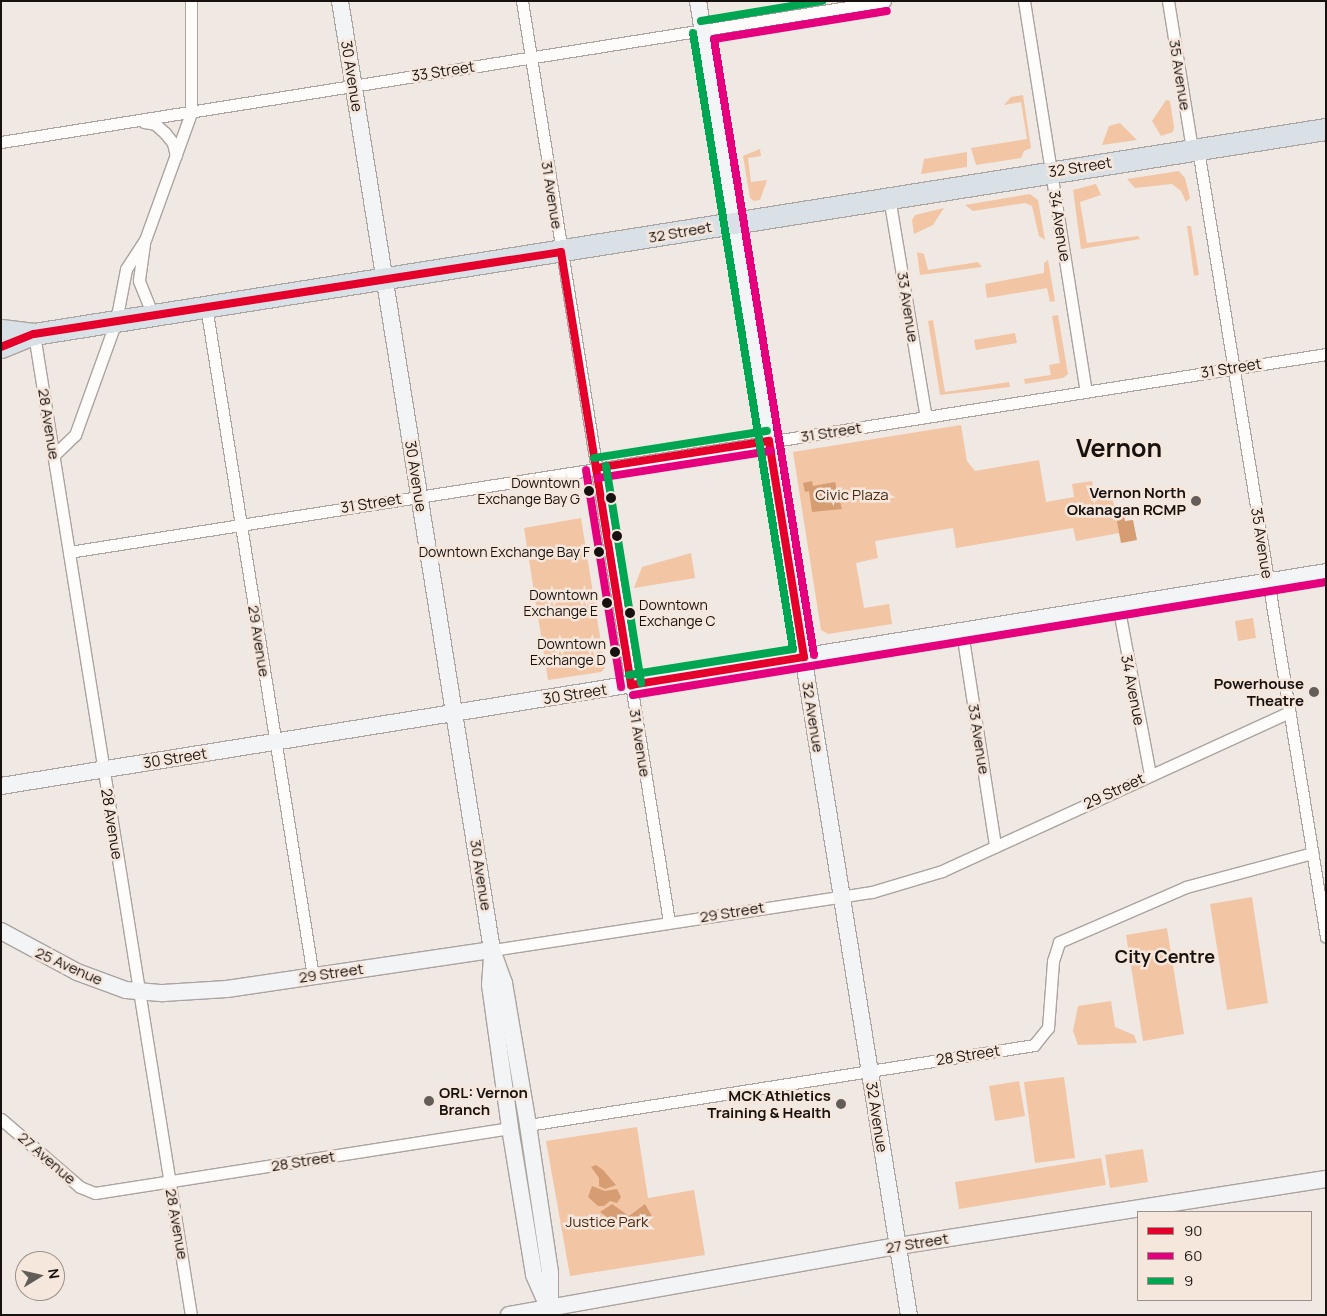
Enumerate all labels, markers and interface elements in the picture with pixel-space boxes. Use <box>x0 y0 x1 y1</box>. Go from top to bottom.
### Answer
street label: 35 Avenue <box>1166 38 1194 112</box>
street label: 30 Avenue <box>337 39 367 113</box>
street label: 33 Street <box>410 57 476 85</box>
street label: 32 Street <box>1047 153 1113 181</box>
street label: 31 Avenue <box>538 160 566 230</box>
street label: 34 Avenue <box>1046 189 1074 263</box>
street label: 32 Street <box>647 218 713 246</box>
street label: 33 Avenue <box>894 271 922 343</box>
street label: 31 Street <box>1199 354 1263 382</box>
street label: 28 Avenue <box>35 387 63 461</box>
street label: 31 Street <box>799 418 863 446</box>
district label: Vernon <box>1076 433 1162 463</box>
street label: 30 Avenue <box>401 439 431 513</box>
place label: Downtown Exchange Bay G <box>477 475 580 508</box>
place label: Vernon North Okanagan RCMP <box>1067 483 1186 518</box>
marker: Downtown Exchange Bay G <box>584 486 594 496</box>
park label: Civic Plaza <box>815 486 889 504</box>
street label: 31 Street <box>339 489 403 517</box>
unlabelled marker <box>606 493 616 503</box>
marker: Vernon North Okanagan RCMP <box>1190 495 1202 507</box>
street label: 35 Avenue <box>1248 506 1276 580</box>
unlabelled marker <box>612 531 622 541</box>
place label: Downtown Exchange Bay F <box>419 544 590 560</box>
marker: Downtown Exchange Bay F <box>594 547 604 557</box>
place label: Downtown Exchange E <box>524 587 598 620</box>
place label: Downtown Exchange C <box>639 597 716 630</box>
marker: Downtown Exchange E <box>602 598 612 608</box>
street label: 29 Avenue <box>244 604 274 678</box>
marker: Downtown Exchange C <box>625 608 635 618</box>
place label: Downtown Exchange D <box>530 636 606 669</box>
marker: Downtown Exchange D <box>610 647 620 657</box>
street label: 34 Avenue <box>1117 653 1149 727</box>
place label: Powerhouse Theatre <box>1214 674 1304 709</box>
street label: 30 Street <box>542 680 608 708</box>
street label: 32 Avenue <box>799 680 827 754</box>
marker: Powerhouse Theatre <box>1308 686 1320 698</box>
street label: 33 Avenue <box>965 703 993 775</box>
street label: 31 Avenue <box>626 708 654 778</box>
street label: 30 Street <box>142 744 208 772</box>
street label: 29 Street <box>1081 769 1147 813</box>
street label: 28 Avenue <box>98 787 126 861</box>
street label: 30 Avenue <box>466 838 496 912</box>
street label: 29 Street <box>699 898 765 926</box>
street label: 25 Avenue <box>33 943 105 989</box>
district label: City Centre <box>1115 945 1215 967</box>
street label: 29 Street <box>298 960 364 986</box>
street label: 28 Street <box>935 1041 1001 1069</box>
street label: 32 Avenue <box>863 1080 891 1154</box>
place label: ORL: Vernon Branch <box>439 1083 528 1118</box>
place label: MCK Athletics Training & Health <box>707 1086 831 1121</box>
marker: ORL: Vernon Branch <box>423 1095 435 1107</box>
marker: MCK Athletics Training & Health <box>835 1098 847 1110</box>
street label: 27 Avenue <box>15 1128 79 1188</box>
street label: 28 Street <box>270 1147 336 1175</box>
street label: 28 Avenue <box>162 1187 192 1261</box>
legend <box>1137 1211 1312 1301</box>
park label: Justice Park <box>566 1213 648 1231</box>
text: 90 <box>1184 1220 1202 1241</box>
street label: 27 Street <box>884 1229 950 1257</box>
text: 60 <box>1184 1245 1202 1266</box>
north arrow <box>15 1251 65 1301</box>
text: N <box>44 1267 64 1280</box>
text: 9 <box>1184 1270 1193 1291</box>

